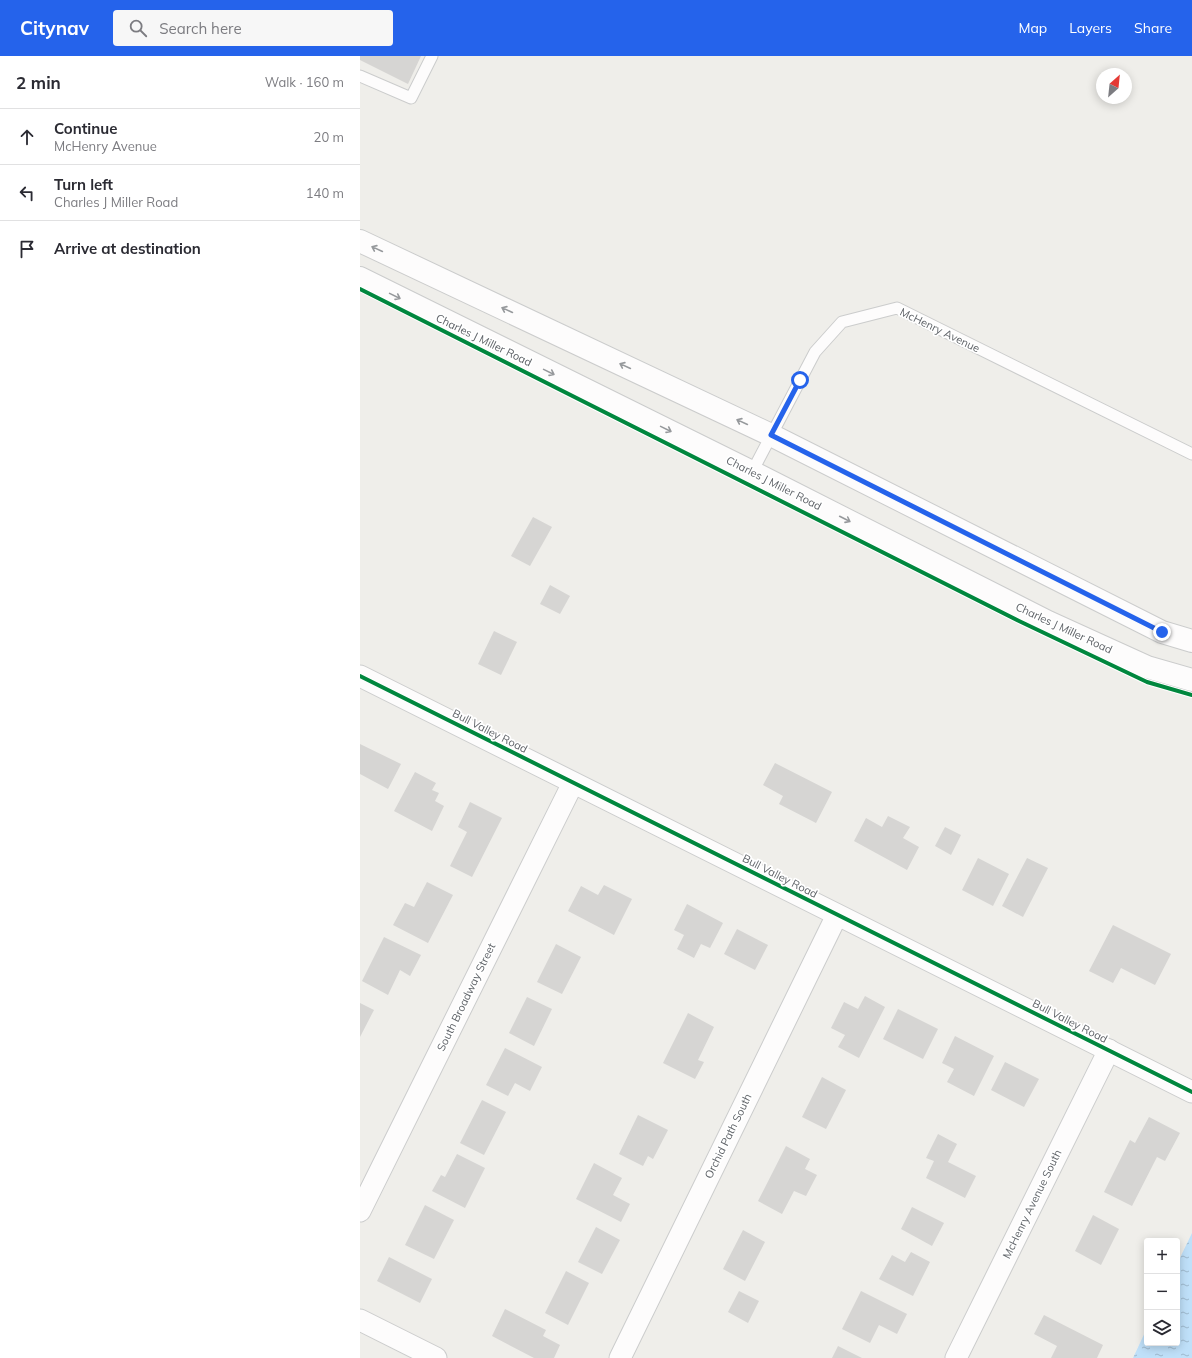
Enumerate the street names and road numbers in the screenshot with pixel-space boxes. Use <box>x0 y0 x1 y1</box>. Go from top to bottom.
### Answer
street label: McHenry Avenue <box>898 305 982 355</box>
street label: Charles J Miller Road <box>434 311 534 369</box>
street label: Charles J Miller Road <box>724 453 824 513</box>
street label: Charles J Miller Road <box>1013 599 1115 657</box>
street label: Bull Valley Road <box>450 706 530 756</box>
street label: Bull Valley Road <box>740 851 820 901</box>
street label: South Broadway Street <box>434 940 498 1053</box>
street label: Bull Valley Road <box>1030 996 1110 1046</box>
street label: Orchid Path South <box>701 1091 755 1181</box>
street label: McHenry Avenue South <box>999 1147 1065 1261</box>

